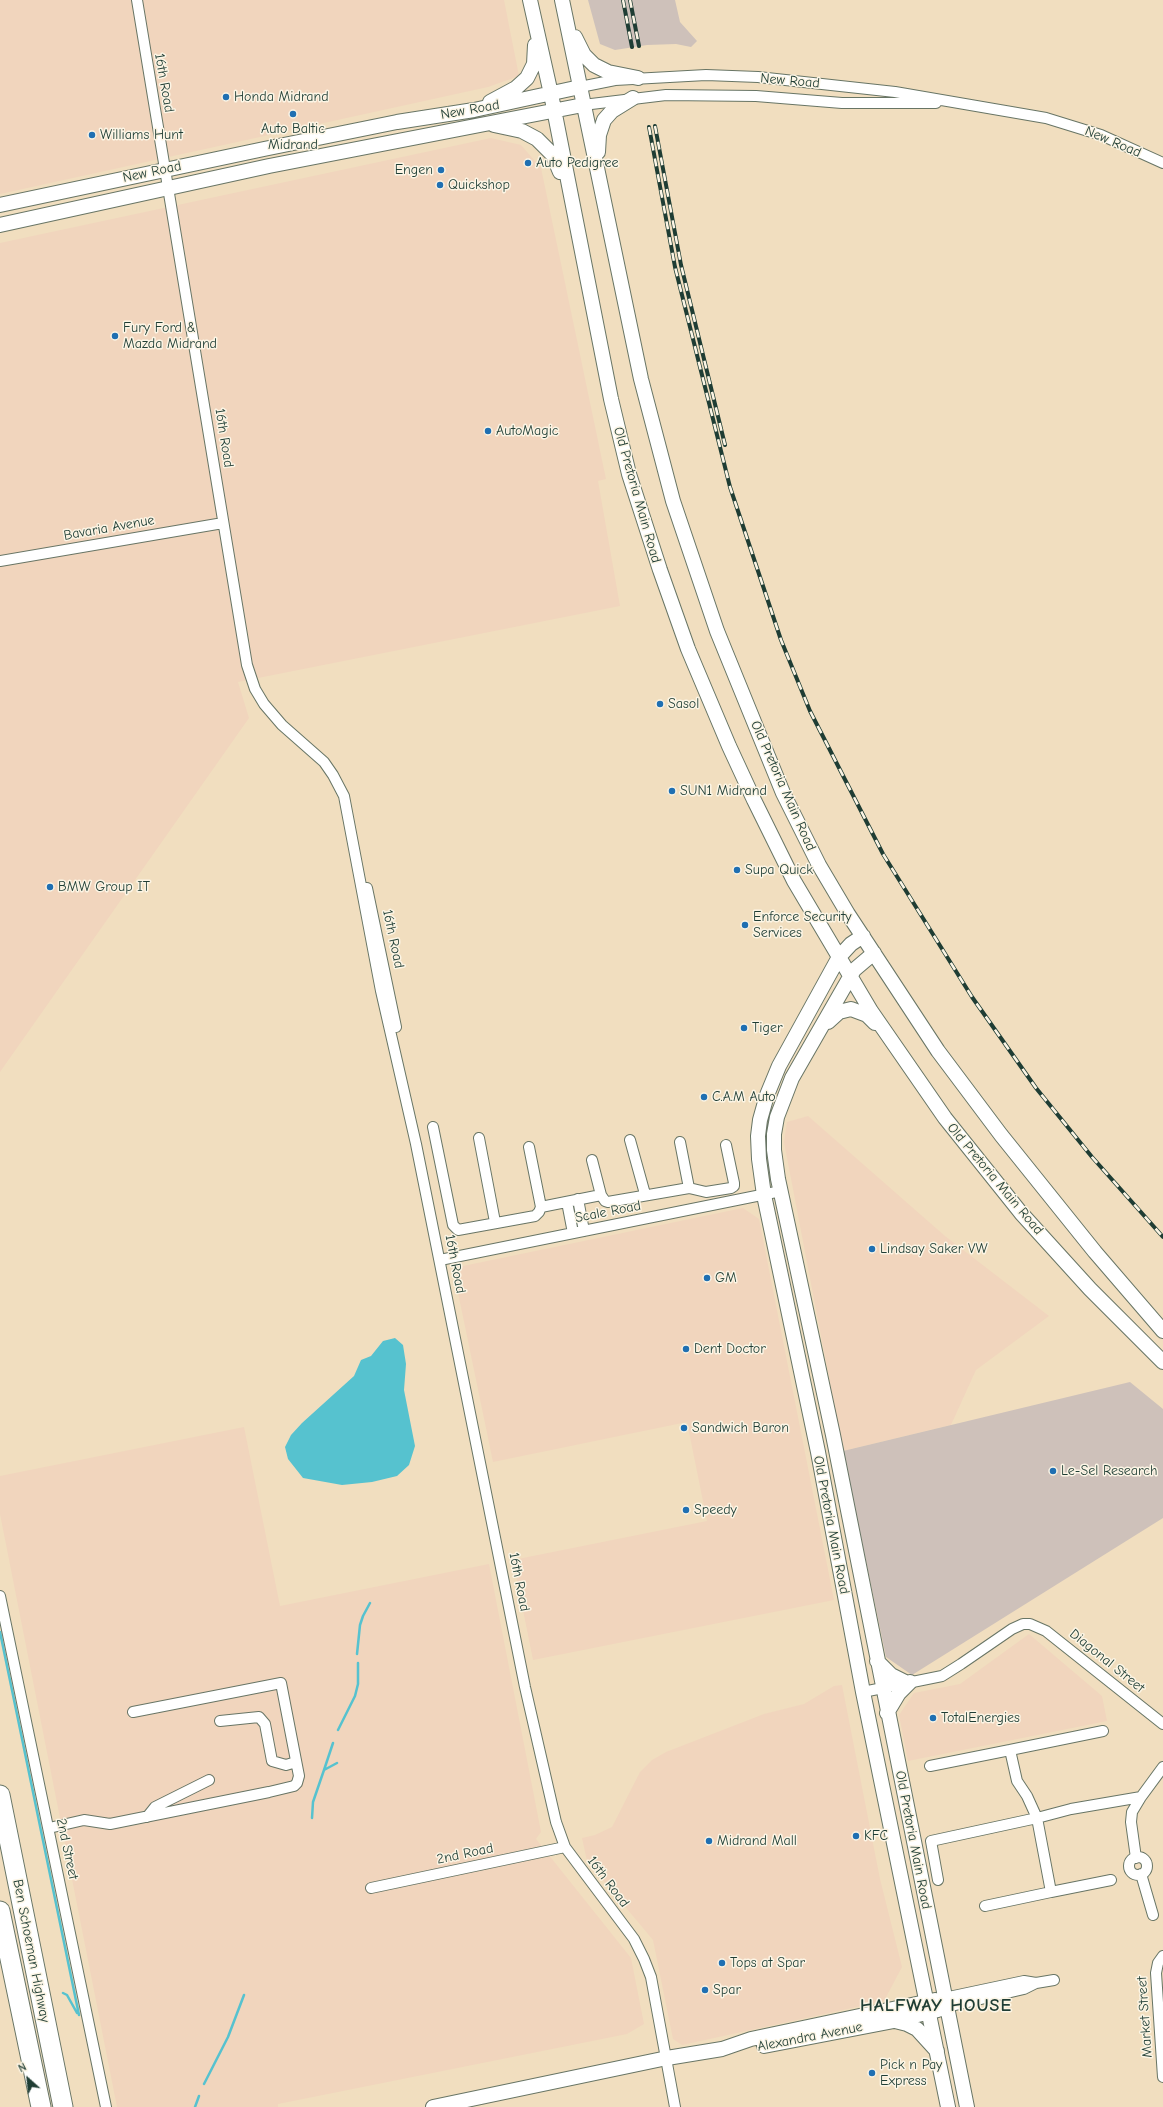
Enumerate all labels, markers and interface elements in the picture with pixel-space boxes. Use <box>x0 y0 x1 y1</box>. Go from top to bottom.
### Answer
street label: 16th Road <box>151 52 177 114</box>
street label: New Road <box>760 70 820 92</box>
place label: Honda Midrand <box>234 89 329 105</box>
marker: Honda Midrand <box>221 92 231 102</box>
street label: New Road <box>439 97 501 123</box>
marker: Auto Baltic Midrand <box>288 109 298 119</box>
place label: Auto Baltic Midrand <box>261 121 325 154</box>
street label: New Road <box>1082 123 1144 161</box>
place label: Williams Hunt <box>100 127 183 143</box>
marker: Williams Hunt <box>87 130 97 140</box>
place label: Auto Pedigree <box>536 155 619 171</box>
street label: New Road <box>121 158 183 186</box>
marker: Auto Pedigree <box>523 158 533 168</box>
place label: Engen <box>395 162 433 178</box>
marker: Engen <box>436 165 446 175</box>
place label: Quickshop <box>448 177 510 193</box>
marker: Quickshop <box>435 180 445 190</box>
place label: Fury Ford & Mazda Midrand <box>123 320 217 352</box>
marker: Fury Ford & Mazda Midrand <box>110 331 120 341</box>
street label: 16th Road <box>211 407 237 469</box>
place label: AutoMagic <box>496 423 559 439</box>
street label: Old Pretoria Main Road <box>610 425 664 565</box>
marker: AutoMagic <box>483 426 493 436</box>
street label: Bavaria Avenue <box>62 512 156 544</box>
place label: Sasol <box>668 696 699 712</box>
marker: Sasol <box>655 699 665 709</box>
street label: Old Pretoria Main Road <box>747 718 819 854</box>
place label: SUN1 Midrand <box>680 783 767 799</box>
marker: SUN1 Midrand <box>667 786 677 796</box>
place label: Supa Quick <box>745 862 813 878</box>
marker: Supa Quick <box>732 865 742 875</box>
place label: BMW Group IT <box>58 879 150 895</box>
marker: BMW Group IT <box>45 882 55 892</box>
street label: 16th Road <box>379 908 407 970</box>
place label: Enforce Security Services <box>753 909 851 942</box>
marker: Enforce Security Services <box>740 920 750 930</box>
place label: Tiger <box>752 1020 782 1036</box>
marker: Tiger <box>739 1023 749 1033</box>
place label: C.A.M Auto <box>712 1089 776 1105</box>
marker: C.A.M Auto <box>699 1092 709 1102</box>
street label: Old Pretoria Main Road <box>943 1120 1047 1238</box>
street label: Scale Road <box>574 1197 642 1227</box>
street label: 16th Road <box>441 1233 469 1295</box>
place label: Lindsay Saker VW <box>880 1241 988 1257</box>
marker: Lindsay Saker VW <box>867 1244 877 1254</box>
place label: GM <box>715 1270 737 1286</box>
marker: GM <box>702 1273 712 1283</box>
place label: Dent Doctor <box>694 1341 766 1357</box>
marker: Dent Doctor <box>681 1344 691 1354</box>
place label: Sandwich Baron <box>692 1420 789 1436</box>
marker: Sandwich Baron <box>679 1423 689 1433</box>
street label: Old Pretoria Main Road <box>809 1454 853 1596</box>
place label: Le-Sel Research <box>1061 1463 1157 1479</box>
marker: Le-Sel Research <box>1048 1466 1058 1476</box>
place label: Speedy <box>694 1502 737 1518</box>
marker: Speedy <box>681 1505 691 1515</box>
street label: 16th Road <box>505 1551 533 1613</box>
street label: Diagonal Street <box>1066 1626 1148 1696</box>
place label: TotalEnergies <box>941 1710 1020 1726</box>
marker: TotalEnergies <box>928 1713 938 1723</box>
street label: Old Pretoria Main Road <box>891 1769 935 1911</box>
street label: 2nd Street <box>52 1817 82 1881</box>
place label: KFC <box>864 1828 888 1844</box>
marker: KFC <box>851 1831 861 1841</box>
place label: Midrand Mall <box>717 1833 797 1849</box>
marker: Midrand Mall <box>704 1836 714 1846</box>
street label: 2nd Road <box>435 1840 495 1868</box>
street label: 16th Road <box>583 1853 633 1911</box>
street label: Ben Schoeman Highway <box>9 1878 53 2024</box>
place label: Tops at Spar <box>730 1955 805 1971</box>
marker: Tops at Spar <box>717 1958 727 1968</box>
street label: Market Street <box>1134 1976 1156 2058</box>
place label: Spar <box>713 1982 741 1998</box>
marker: Spar <box>700 1985 710 1995</box>
district label: HALFWAY HOUSE <box>860 1995 1012 2017</box>
street label: Alexandra Avenue <box>756 2019 864 2055</box>
place label: Pick n Pay Express <box>880 2057 942 2090</box>
north arrow <box>8 2059 48 2099</box>
text: N <box>16 2060 28 2075</box>
marker: Pick n Pay Express <box>867 2068 877 2078</box>

